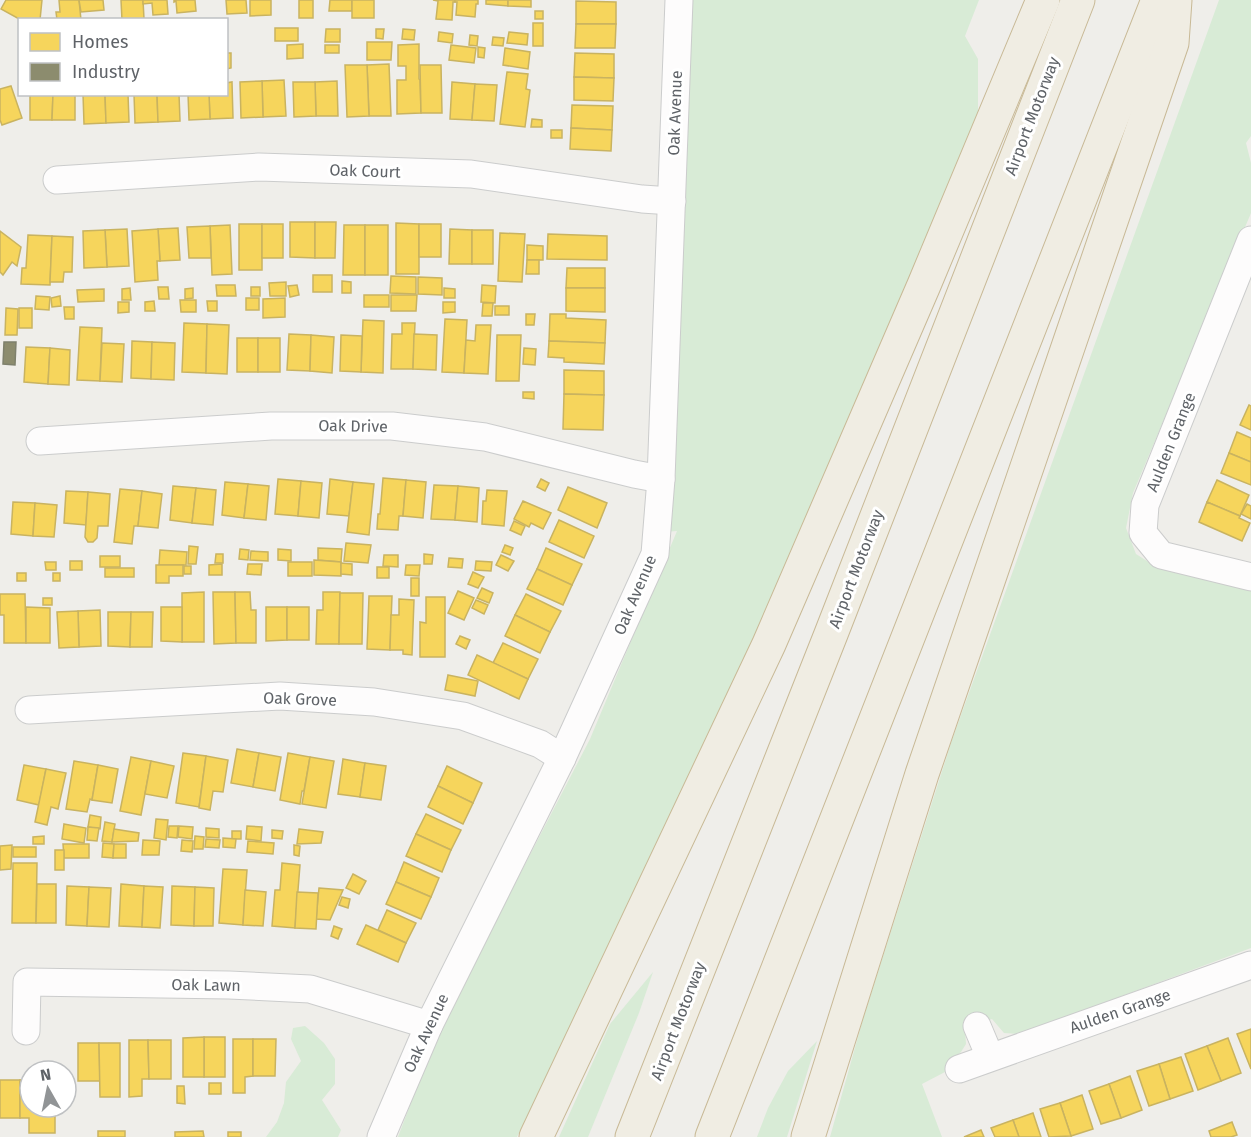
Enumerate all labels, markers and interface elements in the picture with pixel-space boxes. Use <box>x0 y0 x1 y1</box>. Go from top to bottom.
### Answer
legend <box>18 18 228 96</box>
text: Homes <box>72 31 128 53</box>
street label: Airport Motorway <box>1001 54 1063 178</box>
text: Industry <box>72 61 140 83</box>
street label: Oak Avenue <box>664 70 686 156</box>
street label: Oak Court <box>329 160 401 182</box>
street label: Aulden Grange <box>1142 389 1200 495</box>
street label: Oak Drive <box>318 416 388 436</box>
street label: Airport Motorway <box>825 507 887 631</box>
street label: Oak Avenue <box>610 552 660 638</box>
street label: Oak Grove <box>263 688 337 710</box>
street label: Airport Motorway <box>647 959 709 1083</box>
street label: Oak Lawn <box>171 975 241 995</box>
street label: Aulden Grange <box>1067 985 1173 1037</box>
street label: Oak Avenue <box>399 990 453 1076</box>
north arrow <box>18 1059 78 1119</box>
text: N <box>39 1064 52 1085</box>

